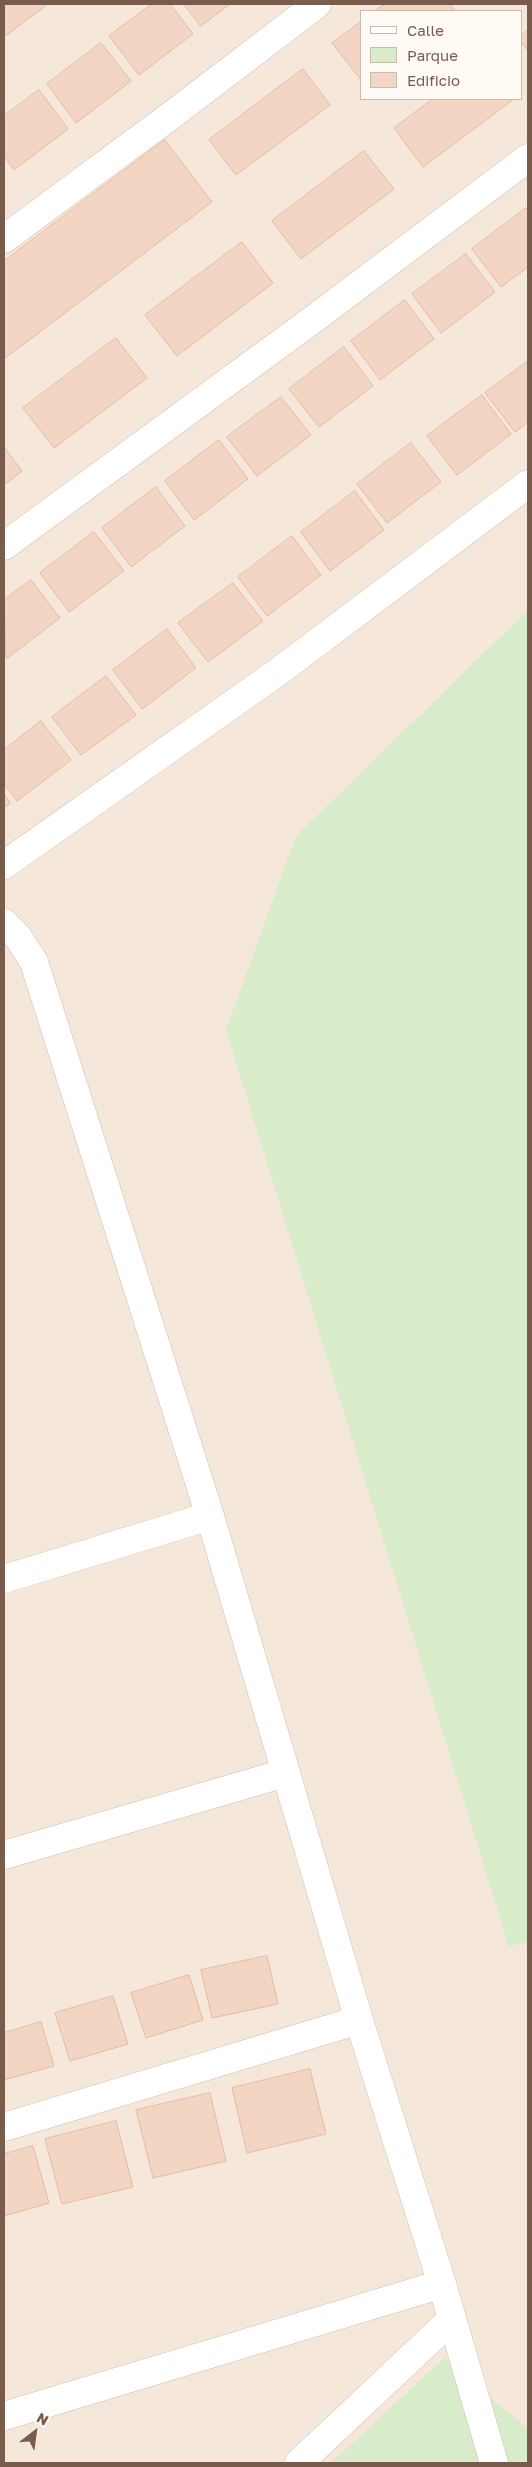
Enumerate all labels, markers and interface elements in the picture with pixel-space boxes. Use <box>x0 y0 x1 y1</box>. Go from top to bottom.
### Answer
legend <box>360 10 522 100</box>
text: Calle <box>407 21 444 39</box>
text: Parque <box>407 46 458 64</box>
text: Edificio <box>407 71 460 89</box>
north arrow <box>10 2407 60 2457</box>
text: N <box>34 2409 52 2429</box>

